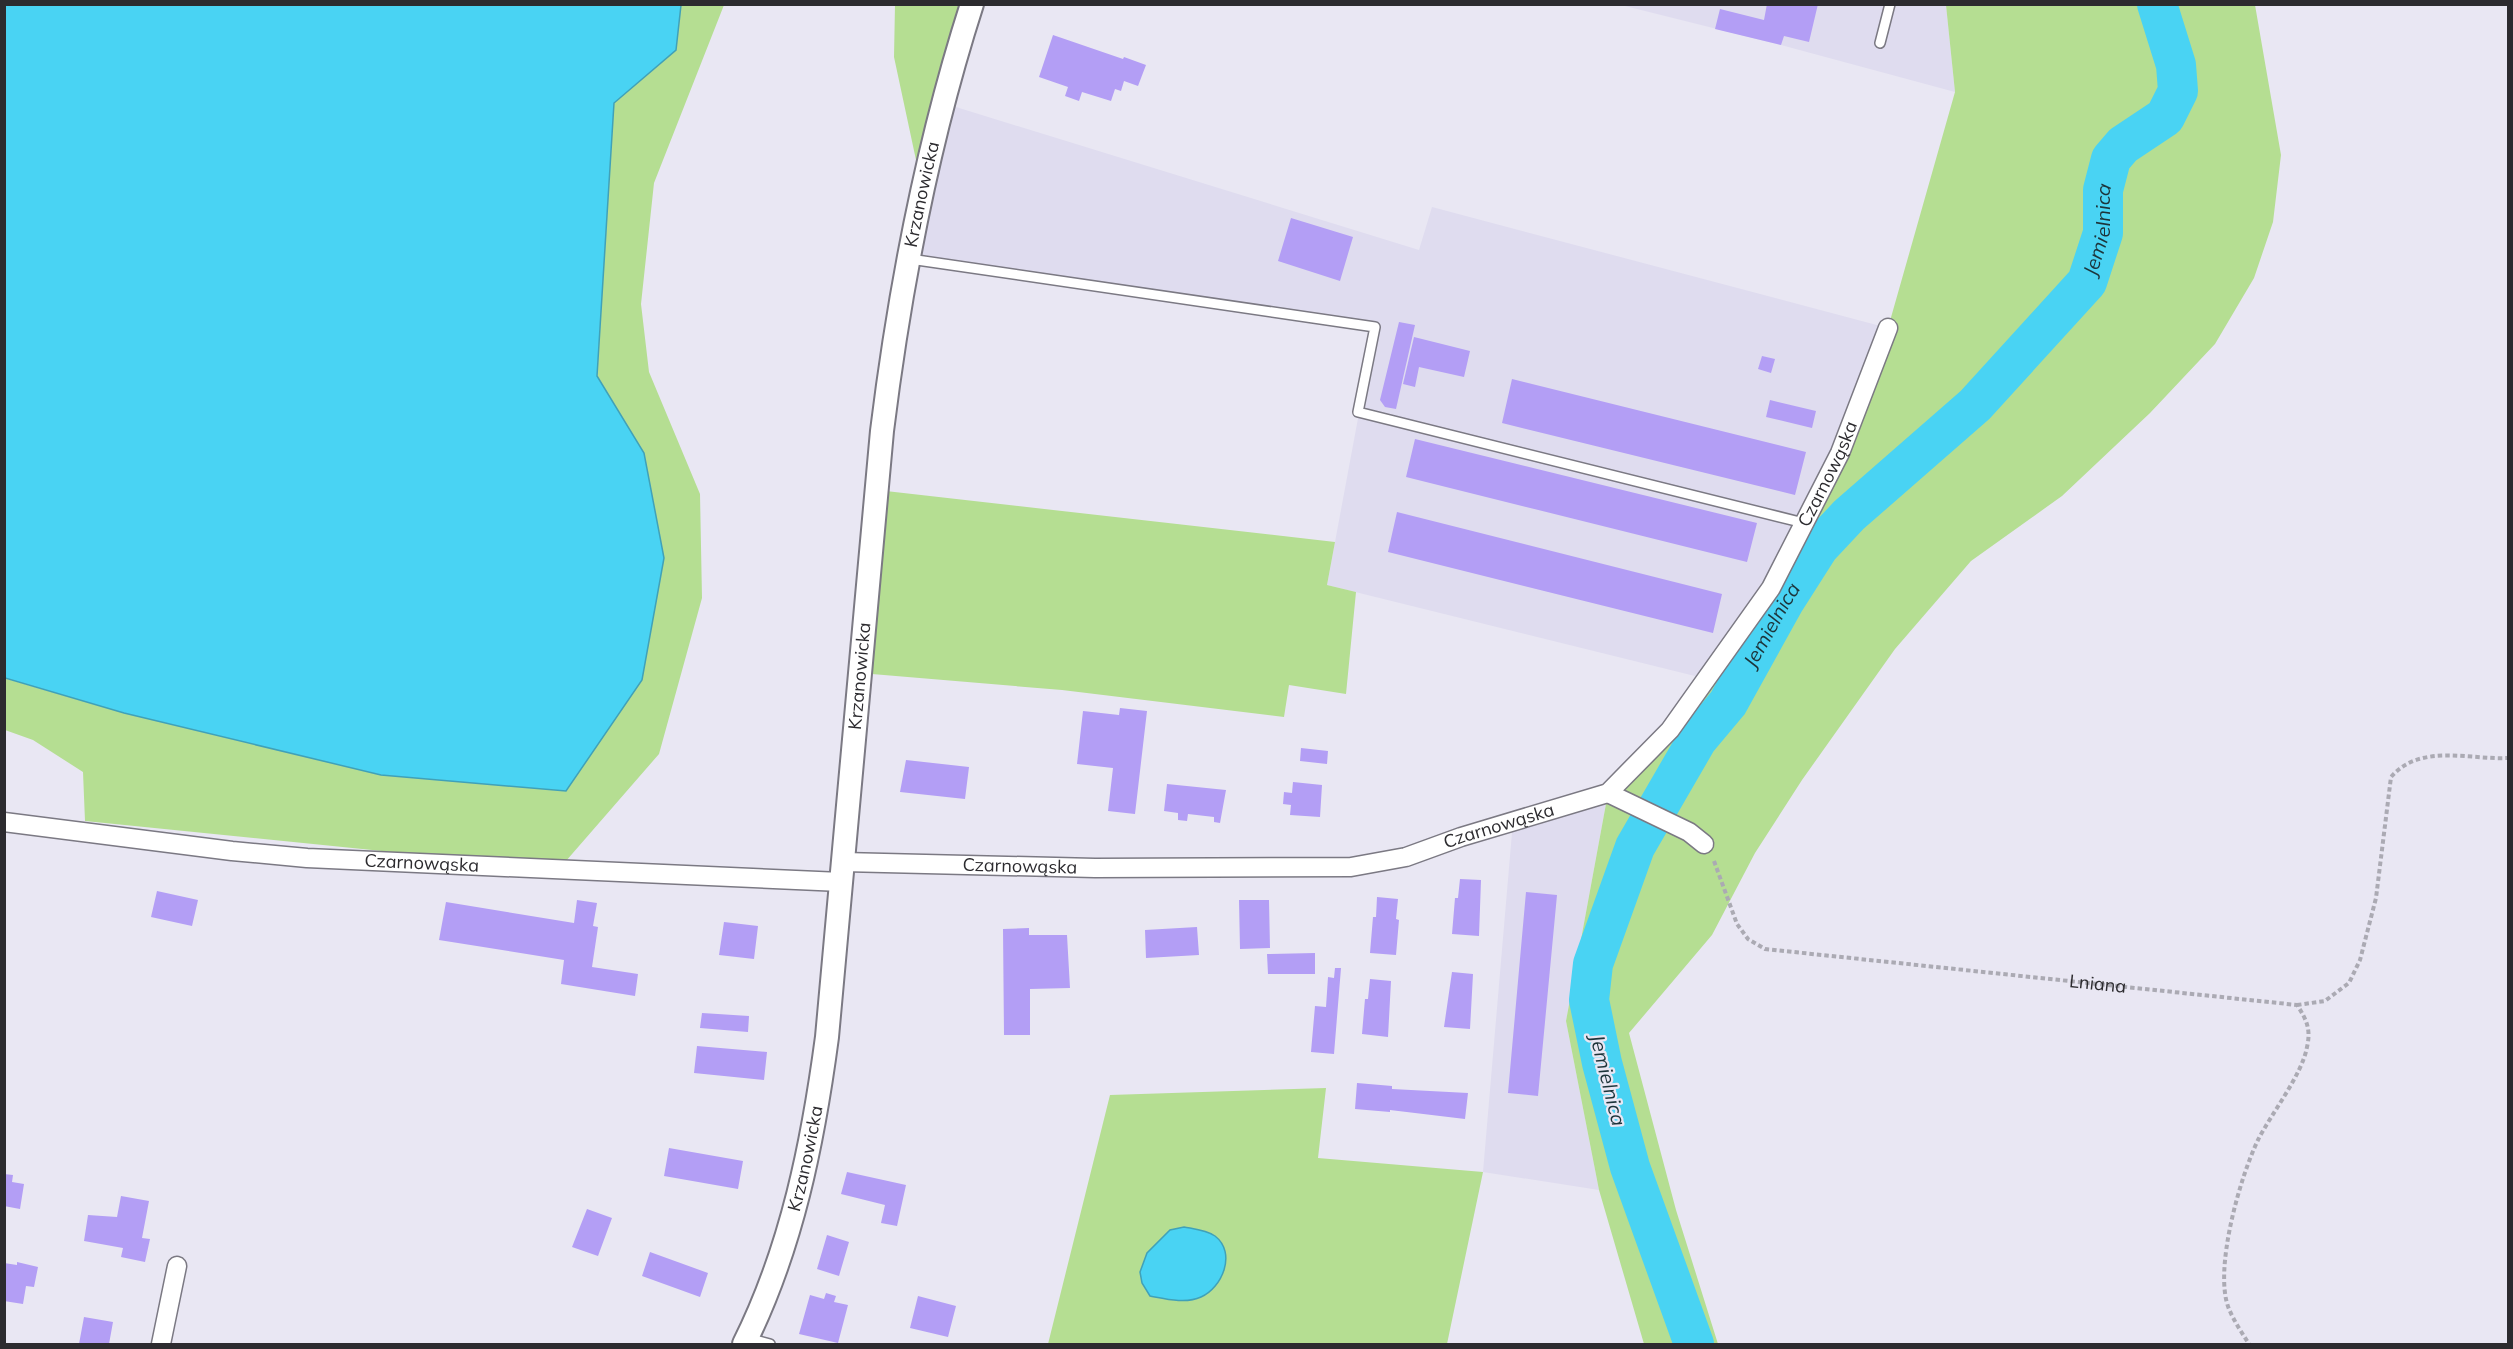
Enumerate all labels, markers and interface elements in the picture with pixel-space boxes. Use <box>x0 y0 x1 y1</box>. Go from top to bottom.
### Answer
street label: Krzanowicka <box>899 139 944 249</box>
water label: Jemielnica <box>2076 180 2116 281</box>
street label: Czarnowąska <box>1792 418 1862 531</box>
water label: Jemielnica <box>1736 578 1805 673</box>
street label: Krzanowicka <box>843 621 876 731</box>
street label: Czarnowąska <box>1440 798 1557 853</box>
street label: Czarnowąska <box>364 849 479 877</box>
street label: Czarnowąska <box>962 853 1078 879</box>
street label: Lniana <box>2068 969 2127 998</box>
water label: Jemielnica <box>1585 1029 1632 1128</box>
street label: Krzanowicka <box>782 1104 827 1214</box>

